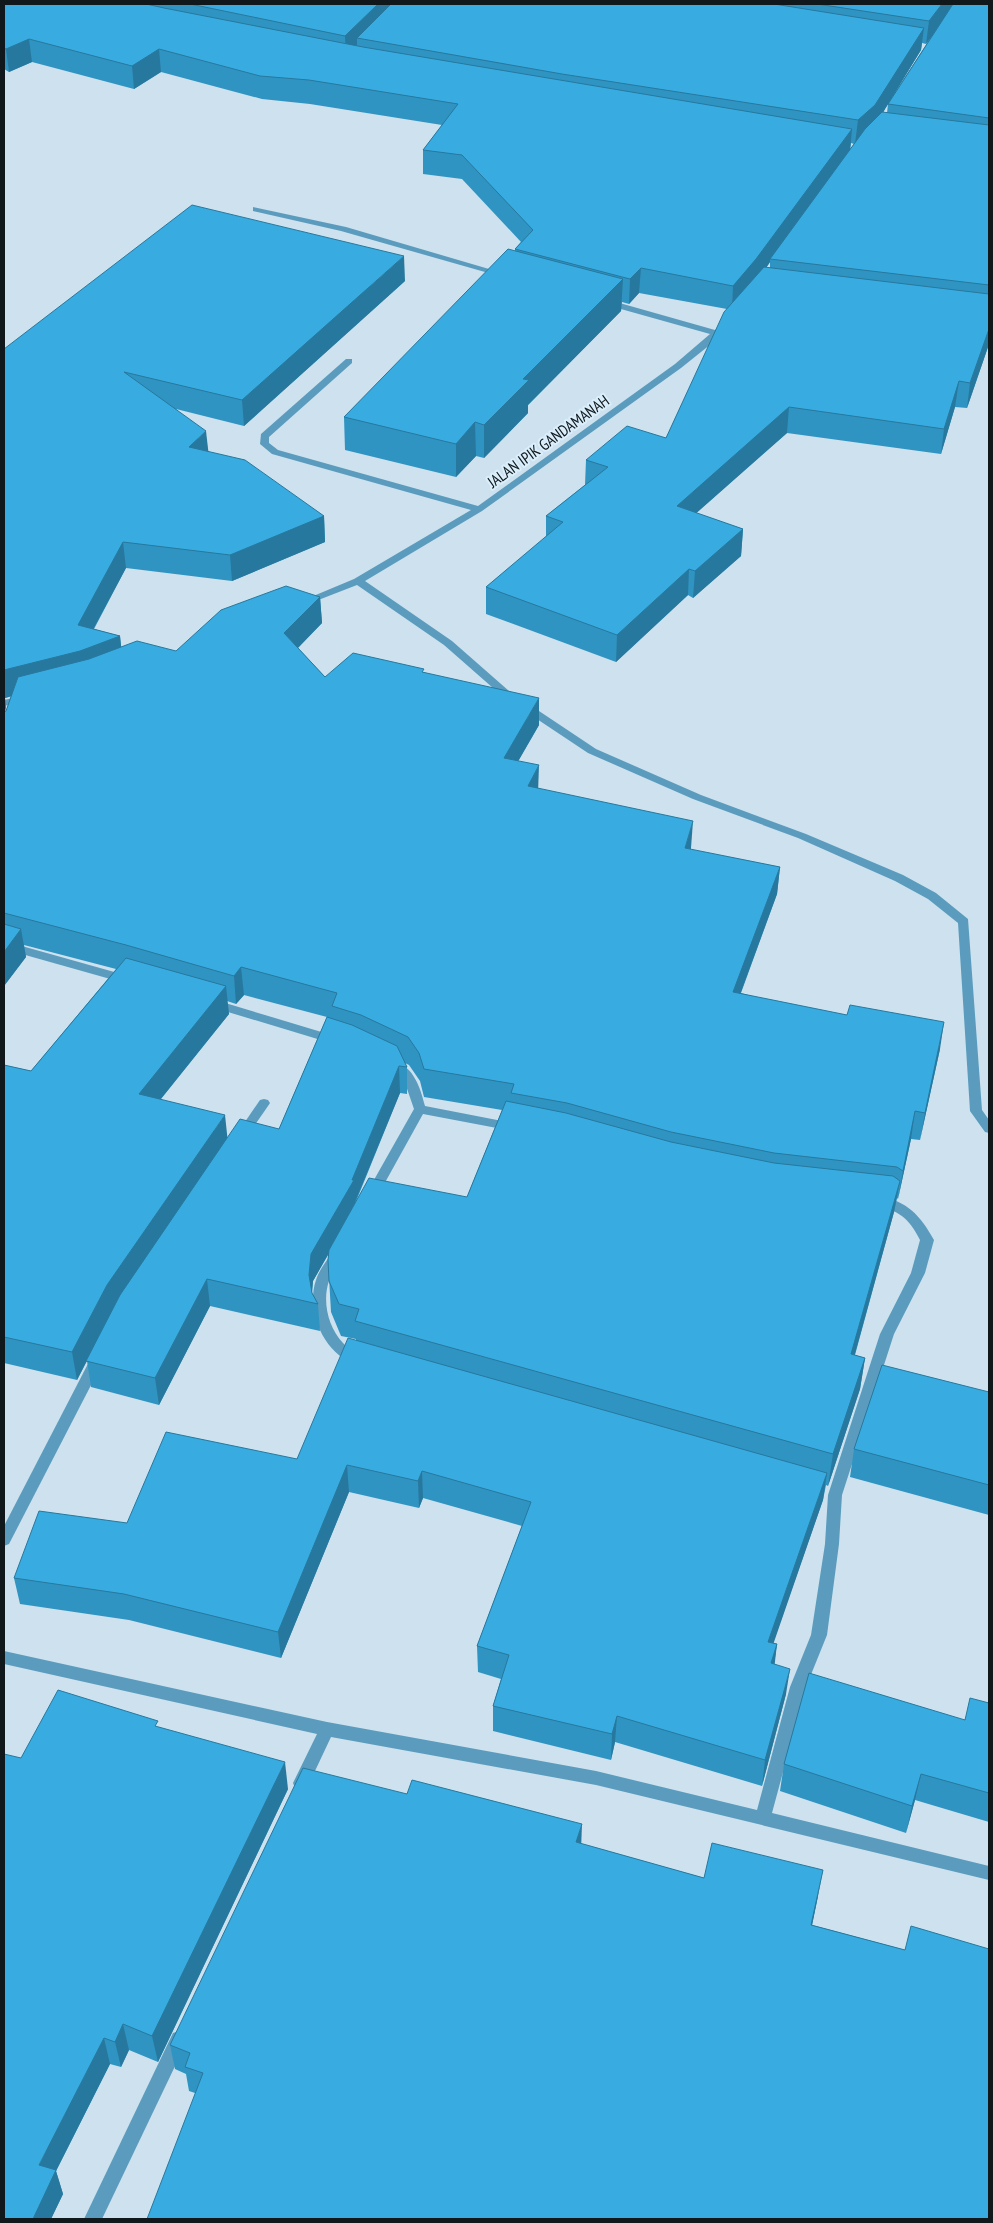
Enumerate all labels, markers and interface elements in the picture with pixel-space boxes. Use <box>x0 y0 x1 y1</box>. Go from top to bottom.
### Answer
street label: JALAN IPIK GANDAMANAH <box>482 390 613 492</box>

